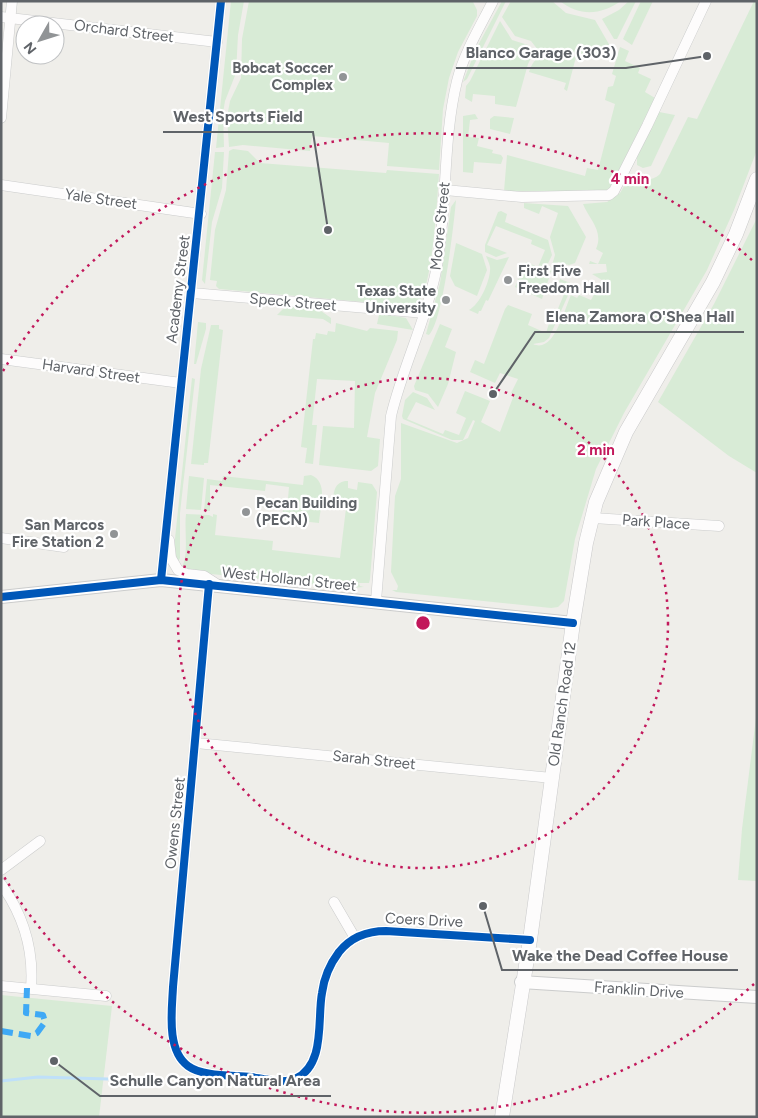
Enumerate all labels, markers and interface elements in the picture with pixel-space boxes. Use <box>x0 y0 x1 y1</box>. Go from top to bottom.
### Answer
north arrow <box>15 15 65 65</box>
street label: Orchard Street <box>73 16 175 46</box>
callout: Blanco Garage (303) <box>456 37 626 68</box>
text: N <box>20 38 40 57</box>
text: Blanco Garage (303) <box>466 43 616 62</box>
place label: Bobcat Soccer Complex <box>232 59 333 94</box>
marker: Bobcat Soccer Complex <box>337 71 349 83</box>
callout: West Sports Field <box>163 101 313 132</box>
text: West Sports Field <box>173 107 303 126</box>
text: 4 min <box>611 170 649 188</box>
street label: Moore Street <box>426 180 454 271</box>
street label: Yale Street <box>64 185 139 213</box>
street label: Academy Street <box>162 233 194 344</box>
place label: First Five Freedom Hall <box>518 262 609 297</box>
marker: First Five Freedom Hall <box>502 274 514 286</box>
place label: Texas State University <box>357 282 437 317</box>
street label: Speck Street <box>249 289 338 315</box>
marker: Texas State University <box>440 294 452 306</box>
callout: Elena Zamora O'Shea Hall <box>535 301 744 332</box>
text: Elena Zamora O'Shea Hall <box>546 307 734 326</box>
street label: Harvard Street <box>41 355 142 387</box>
text: 2 min <box>577 441 615 459</box>
place label: Pecan Building (PECN) <box>256 494 357 529</box>
marker: Pecan Building (PECN) <box>240 506 252 518</box>
street label: Park Place <box>621 511 691 533</box>
place label: San Marcos Fire Station 2 <box>12 516 104 551</box>
marker: San Marcos Fire Station 2 <box>108 528 120 540</box>
street label: West Holland Street <box>221 563 358 595</box>
centre of rings <box>414 614 432 632</box>
street label: Old Ranch Road 12 <box>544 640 580 768</box>
street label: Sarah Street <box>331 747 417 773</box>
street label: Owens Street <box>161 776 189 870</box>
street label: Coers Drive <box>385 909 463 931</box>
callout: Wake the Dead Coffee House <box>502 939 738 970</box>
text: Wake the Dead Coffee House <box>512 946 728 965</box>
street label: Franklin Drive <box>594 978 684 1002</box>
callout: Schulle Canyon Natural Area <box>100 1065 331 1096</box>
text: Schulle Canyon Natural Area <box>110 1071 320 1090</box>

